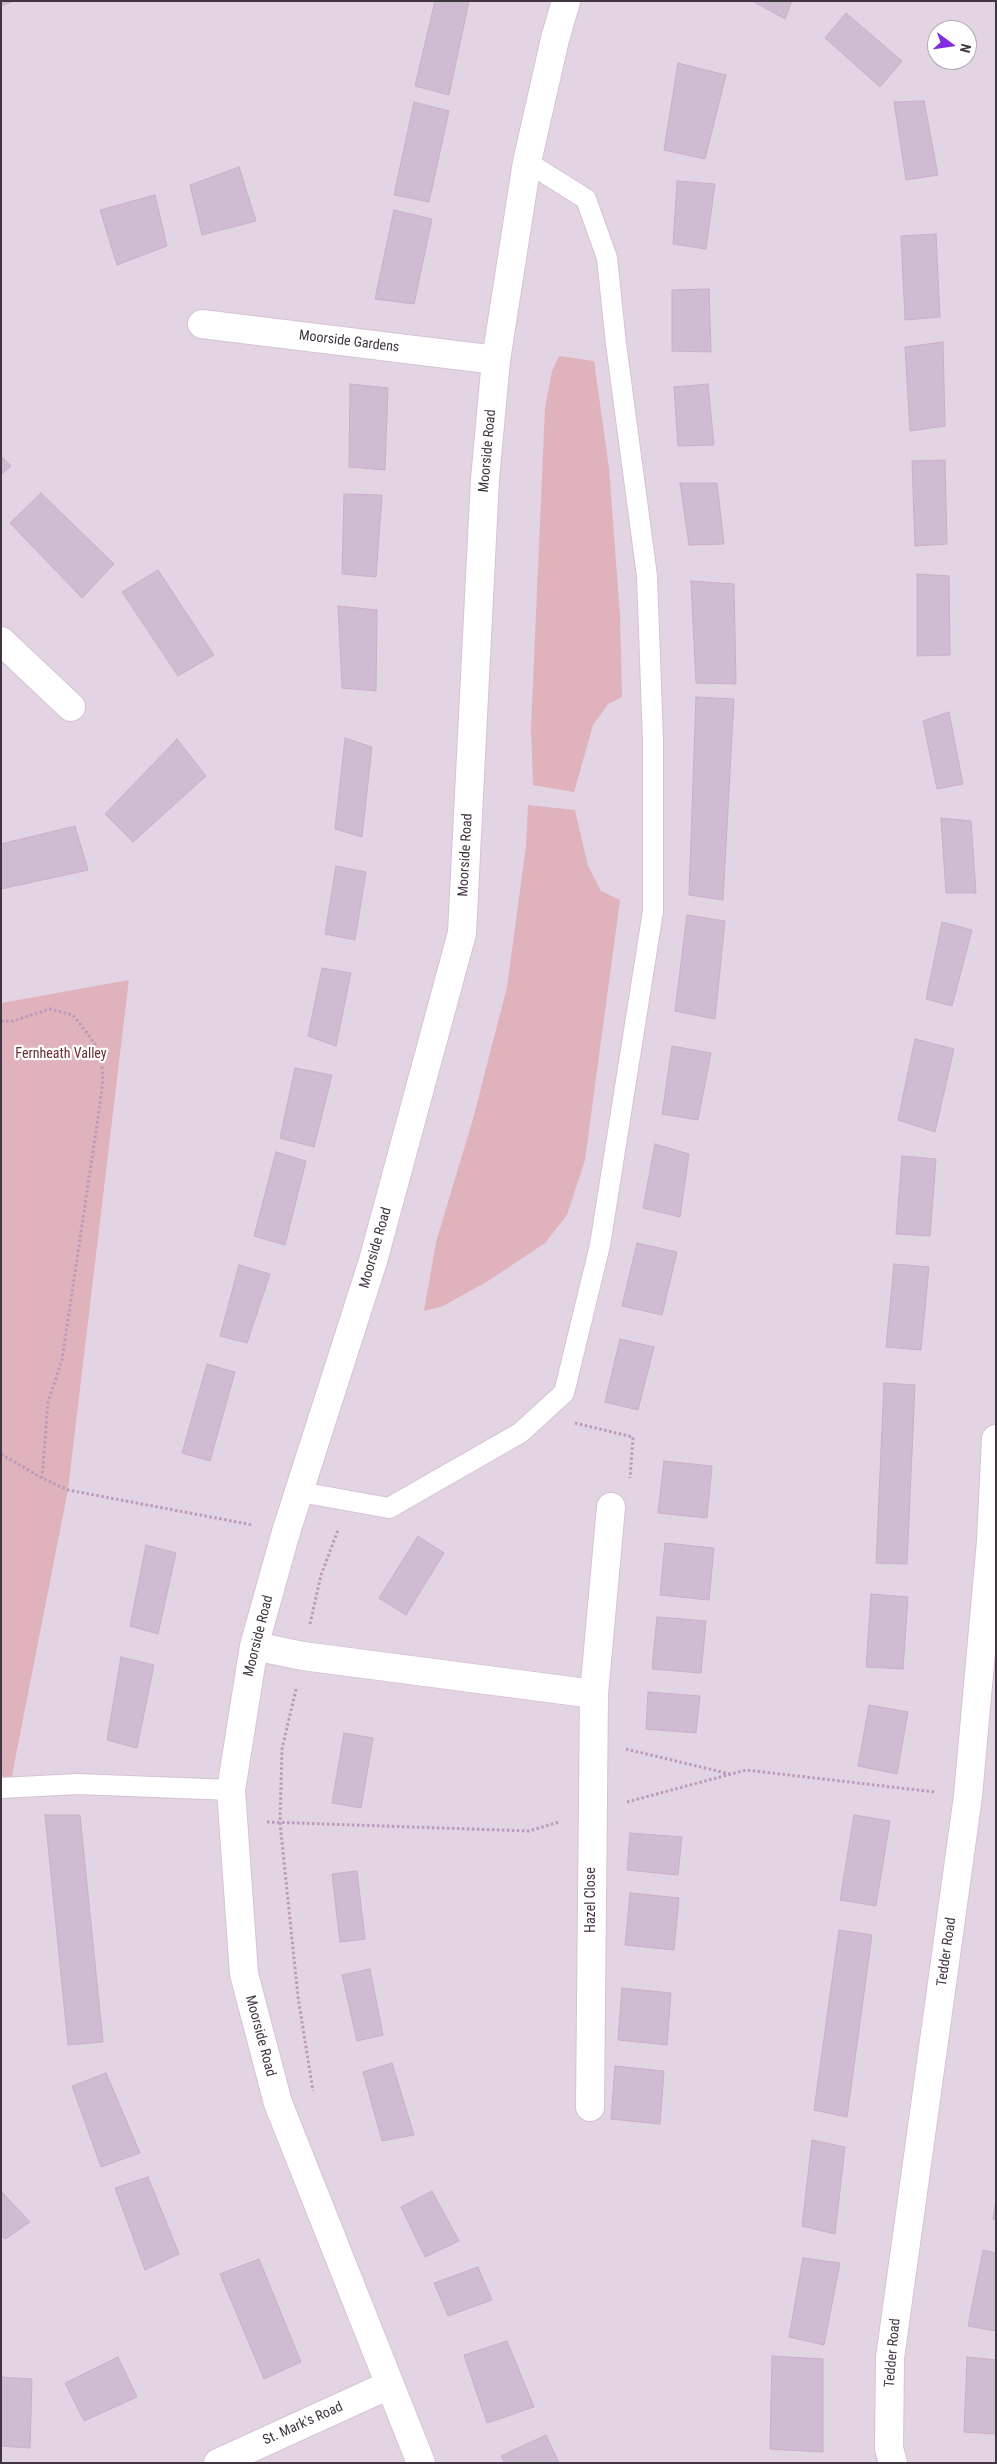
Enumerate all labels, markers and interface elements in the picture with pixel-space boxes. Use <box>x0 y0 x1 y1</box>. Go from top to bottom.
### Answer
north arrow <box>927 20 977 70</box>
text: N <box>957 42 974 54</box>
street label: Moorside Gardens <box>298 328 400 356</box>
street label: Moorside Road <box>476 409 500 493</box>
street label: Moorside Road <box>455 813 477 897</box>
park label: Fernheath Valley <box>15 1046 107 1062</box>
street label: Moorside Road <box>356 1206 396 1290</box>
street label: Moorside Road <box>241 1594 277 1678</box>
street label: Hazel Close <box>583 1867 599 1933</box>
street label: Tedder Road <box>934 1917 960 1987</box>
street label: Moorside Road <box>241 1994 279 2078</box>
street label: Tedder Road <box>882 2318 904 2388</box>
street label: St. Mark's Road <box>260 2399 346 2449</box>

